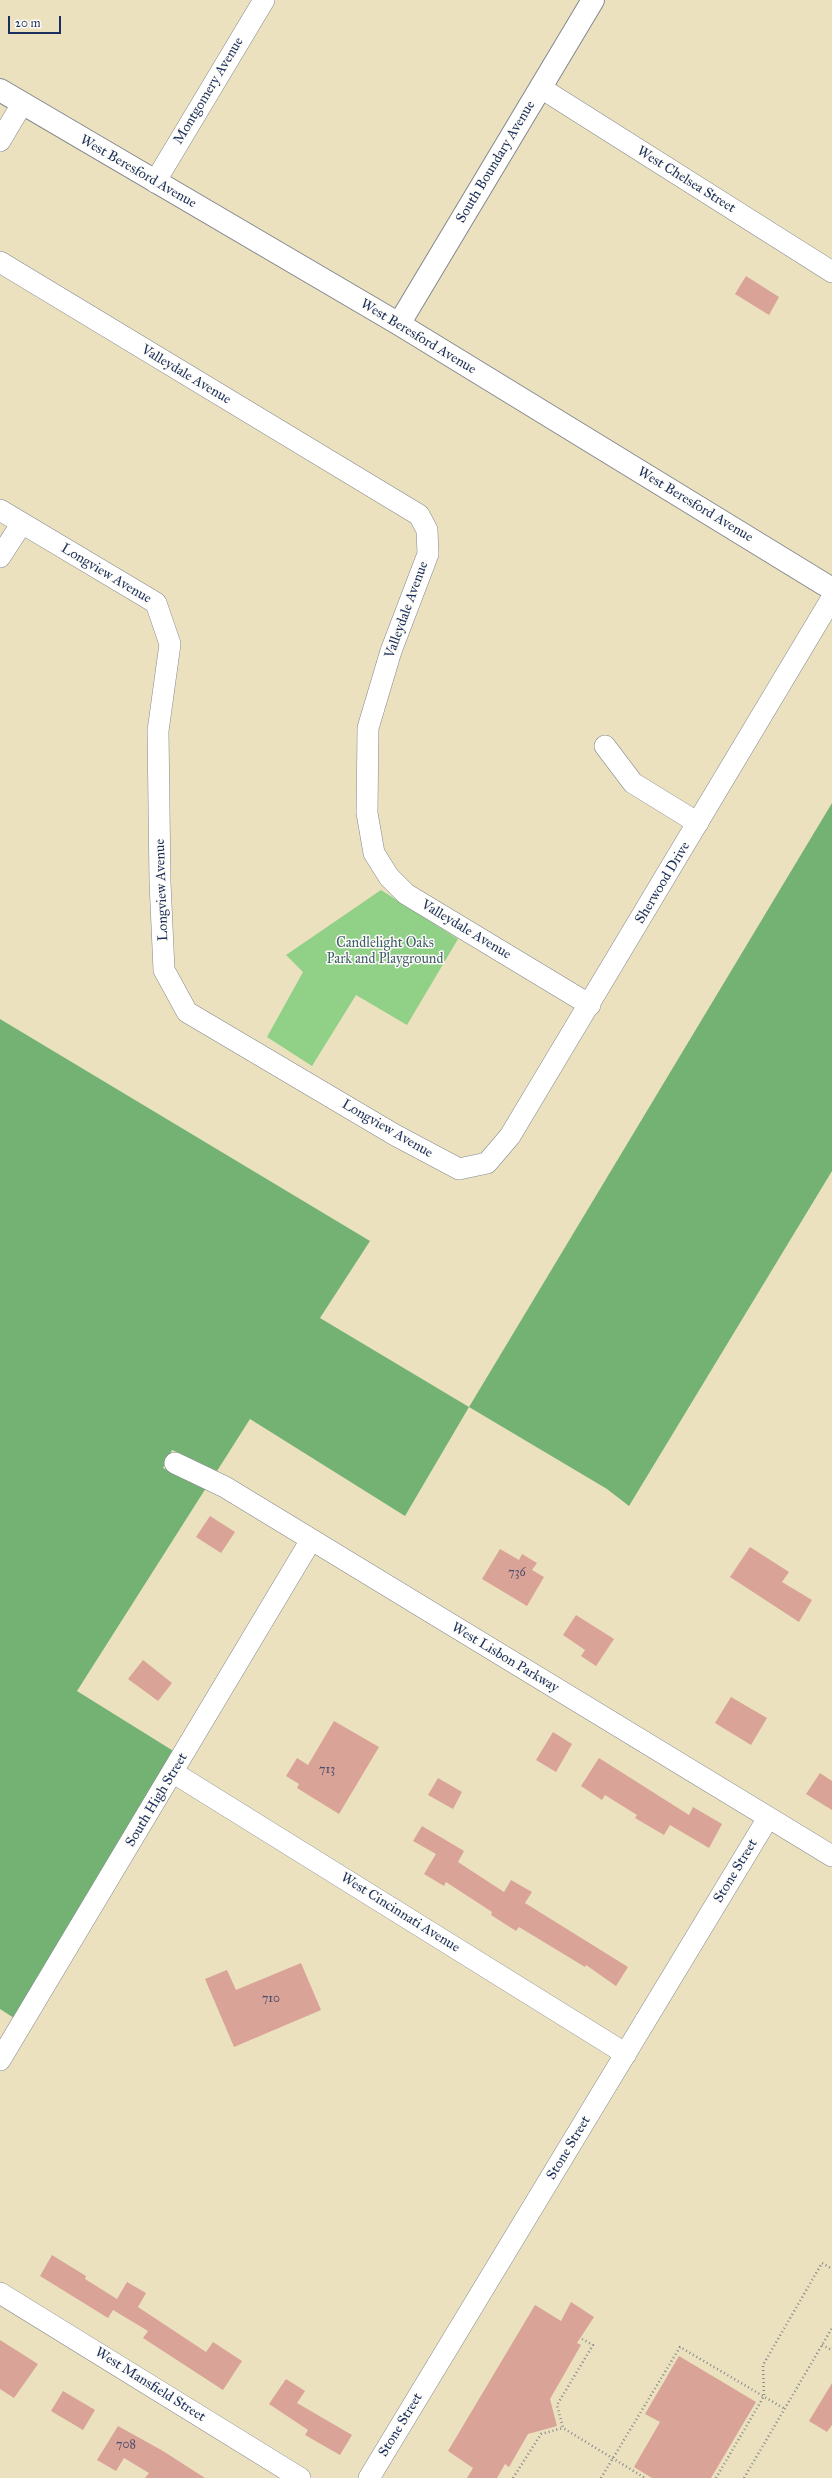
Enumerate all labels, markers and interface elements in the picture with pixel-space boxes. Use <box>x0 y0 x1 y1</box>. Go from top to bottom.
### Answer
scale bar <box>10 8 63 34</box>
text: 20 m <box>15 16 41 30</box>
street label: Montgomery Avenue <box>170 34 248 148</box>
street label: South Boundary Avenue <box>453 98 539 226</box>
street label: West Beresford Avenue <box>77 132 199 212</box>
street label: West Chelsea Street <box>634 143 738 217</box>
street label: West Beresford Avenue <box>357 296 479 378</box>
street label: Valleydale Avenue <box>138 342 234 408</box>
street label: West Beresford Avenue <box>634 464 756 546</box>
street label: Longview Avenue <box>58 540 154 608</box>
street label: Valleydale Avenue <box>382 559 432 661</box>
street label: Longview Avenue <box>152 838 172 942</box>
street label: Sherwood Drive <box>632 839 694 927</box>
street label: Valleydale Avenue <box>418 897 514 963</box>
park label: Candlelight Oaks Park and Playground <box>327 936 443 968</box>
street label: Longview Avenue <box>338 1096 436 1162</box>
house number: 736 <box>508 1566 526 1580</box>
street label: West Lisbon Parkway <box>448 1619 562 1697</box>
street label: South High Street <box>122 1750 192 1850</box>
house number: 713 <box>319 1763 335 1777</box>
street label: Stone Street <box>710 1836 762 1906</box>
street label: West Cincinnati Avenue <box>337 1870 463 1956</box>
house number: 710 <box>262 1992 280 2006</box>
street label: Stone Street <box>543 2113 595 2183</box>
street label: West Mansfield Street <box>92 2344 208 2426</box>
street label: Stone Street <box>375 2390 427 2460</box>
house number: 708 <box>116 2438 136 2452</box>

